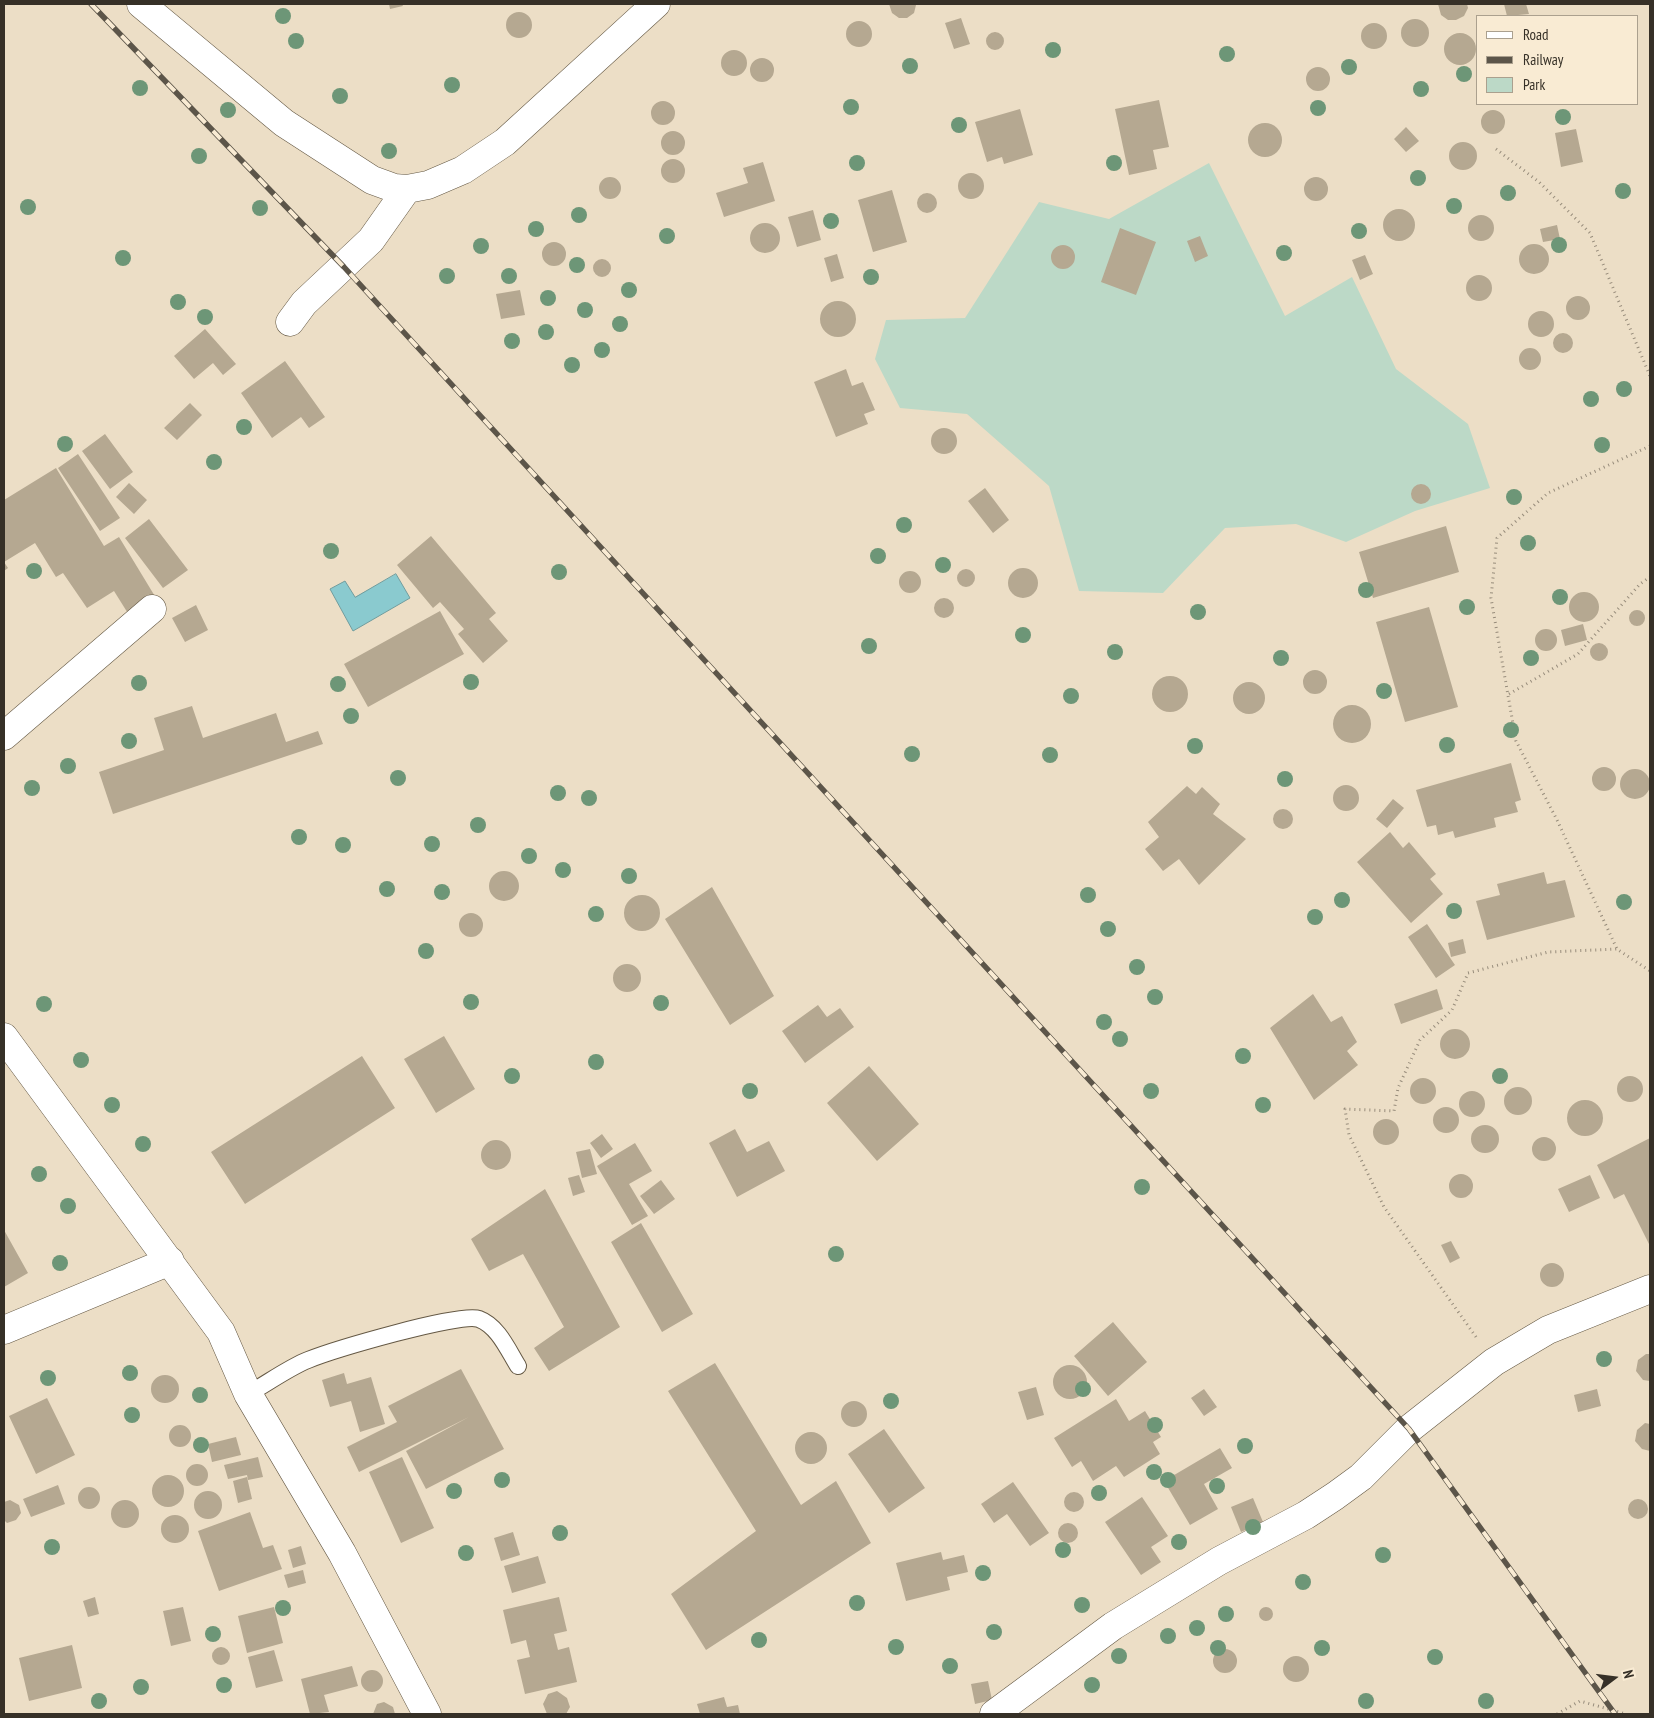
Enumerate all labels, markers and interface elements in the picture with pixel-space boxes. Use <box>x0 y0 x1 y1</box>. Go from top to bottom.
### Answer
legend <box>1476 15 1639 105</box>
text: Road <box>1523 25 1549 44</box>
text: Railway <box>1523 50 1563 69</box>
text: Park <box>1523 75 1545 94</box>
north arrow <box>1589 1653 1639 1703</box>
text: N <box>1619 1668 1638 1680</box>

